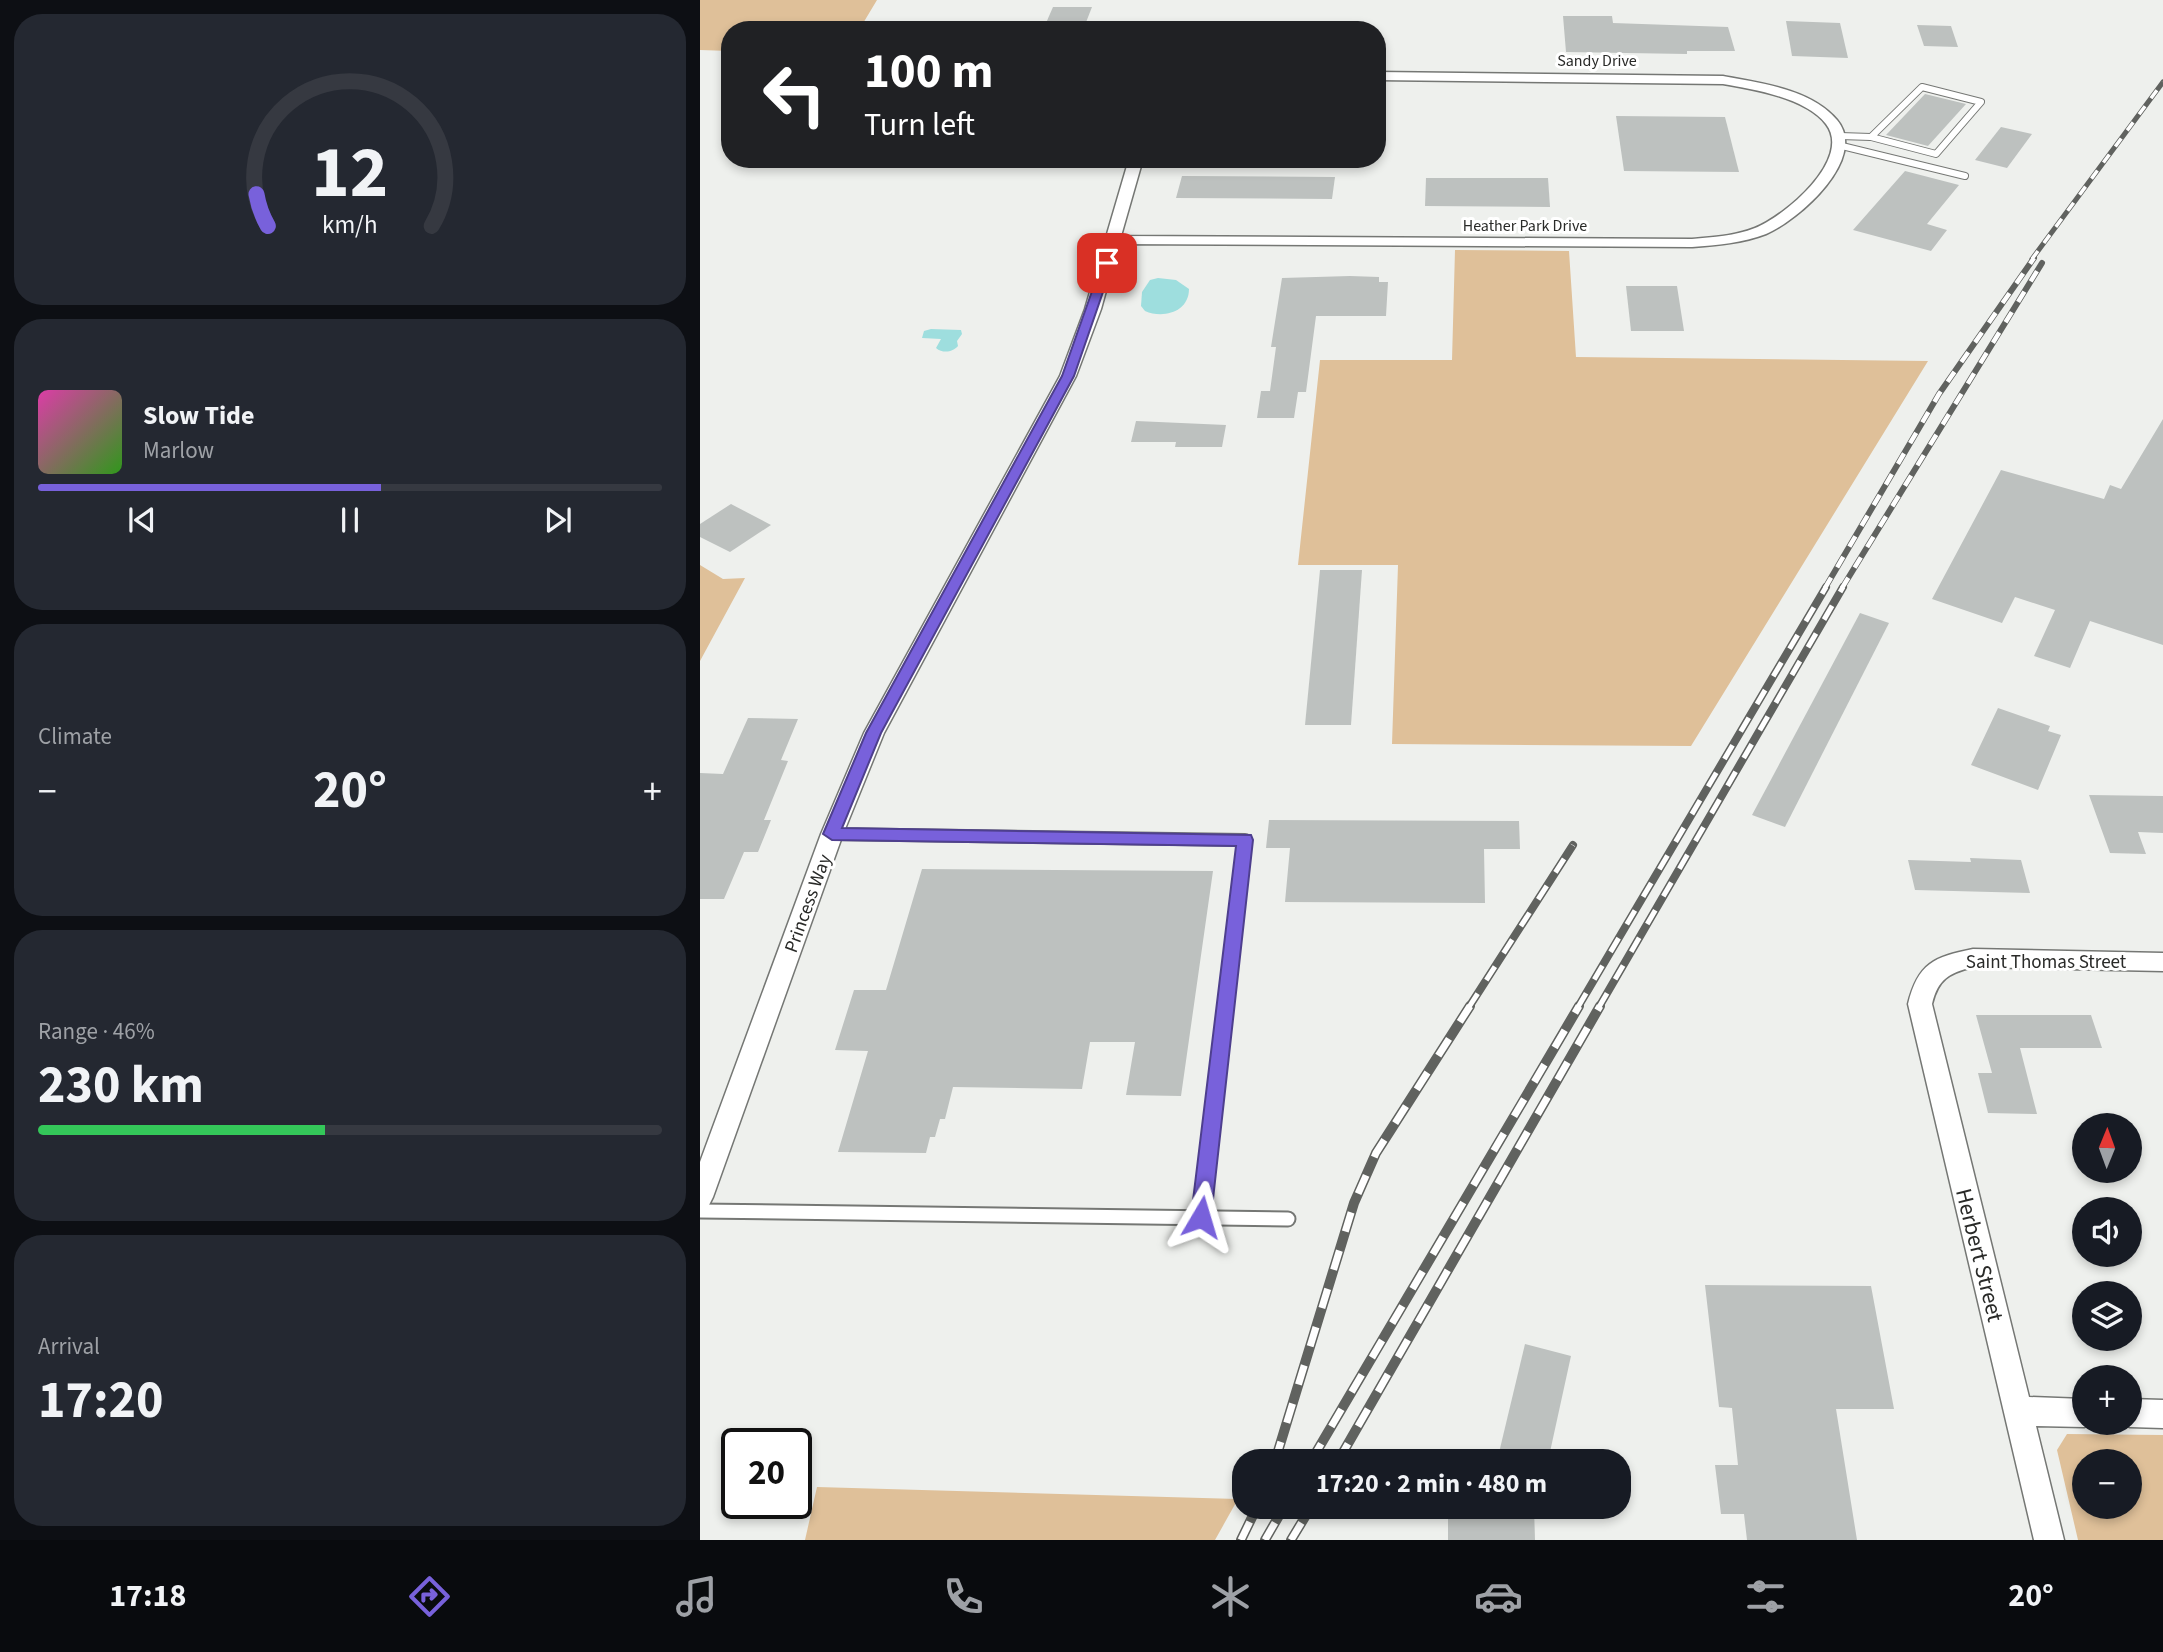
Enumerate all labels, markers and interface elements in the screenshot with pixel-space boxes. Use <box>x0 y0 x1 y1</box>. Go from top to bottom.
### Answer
text: 100 m <box>864 37 993 107</box>
icon: left <box>749 49 840 140</box>
street label: Sandy Drive <box>1557 50 1637 72</box>
text: Turn left <box>864 102 975 148</box>
text: 12 <box>312 121 388 225</box>
text: km/h <box>322 206 378 242</box>
street label: Heather Park Drive <box>1463 215 1587 237</box>
pin <box>1077 233 1137 293</box>
icon: arrive <box>1088 244 1126 282</box>
text: Slow Tide <box>143 397 254 434</box>
text: Marlow <box>143 434 214 467</box>
icon: previous <box>123 501 161 539</box>
icon: pause <box>331 501 369 539</box>
icon: next <box>539 501 577 539</box>
text: Climate <box>38 720 112 753</box>
text: 20° <box>313 754 387 828</box>
text: − <box>38 765 57 819</box>
text: + <box>643 765 662 819</box>
street label: Princess Way <box>778 850 839 956</box>
street label: Saint Thomas Street <box>1966 949 2127 976</box>
text: Range · 46% <box>38 1015 155 1048</box>
text: 230 km <box>38 1049 204 1123</box>
north arrow <box>2072 1113 2142 1183</box>
map controls <box>2072 1113 2142 1519</box>
position arrow <box>1164 1180 1238 1254</box>
street label: Herbert Street <box>1947 1185 2012 1326</box>
button: sound <box>2072 1197 2142 1267</box>
button: layers <box>2072 1281 2142 1351</box>
text: Arrival <box>38 1330 100 1363</box>
text: 17:20 <box>38 1364 163 1438</box>
button: + <box>2072 1365 2142 1435</box>
speed limit sign: 20 <box>721 1428 812 1519</box>
button: − <box>2072 1449 2142 1519</box>
text: 17:20 · 2 min · 480 m <box>1316 1465 1547 1502</box>
icon: directions <box>405 1572 454 1621</box>
icon: music <box>672 1572 721 1621</box>
icon: phone <box>939 1572 988 1621</box>
icon: climate <box>1206 1572 1255 1621</box>
icon: car <box>1474 1572 1523 1621</box>
icon: filters <box>1741 1572 1790 1621</box>
text: 17:18 <box>109 1573 186 1619</box>
text: 20° <box>2008 1573 2054 1619</box>

